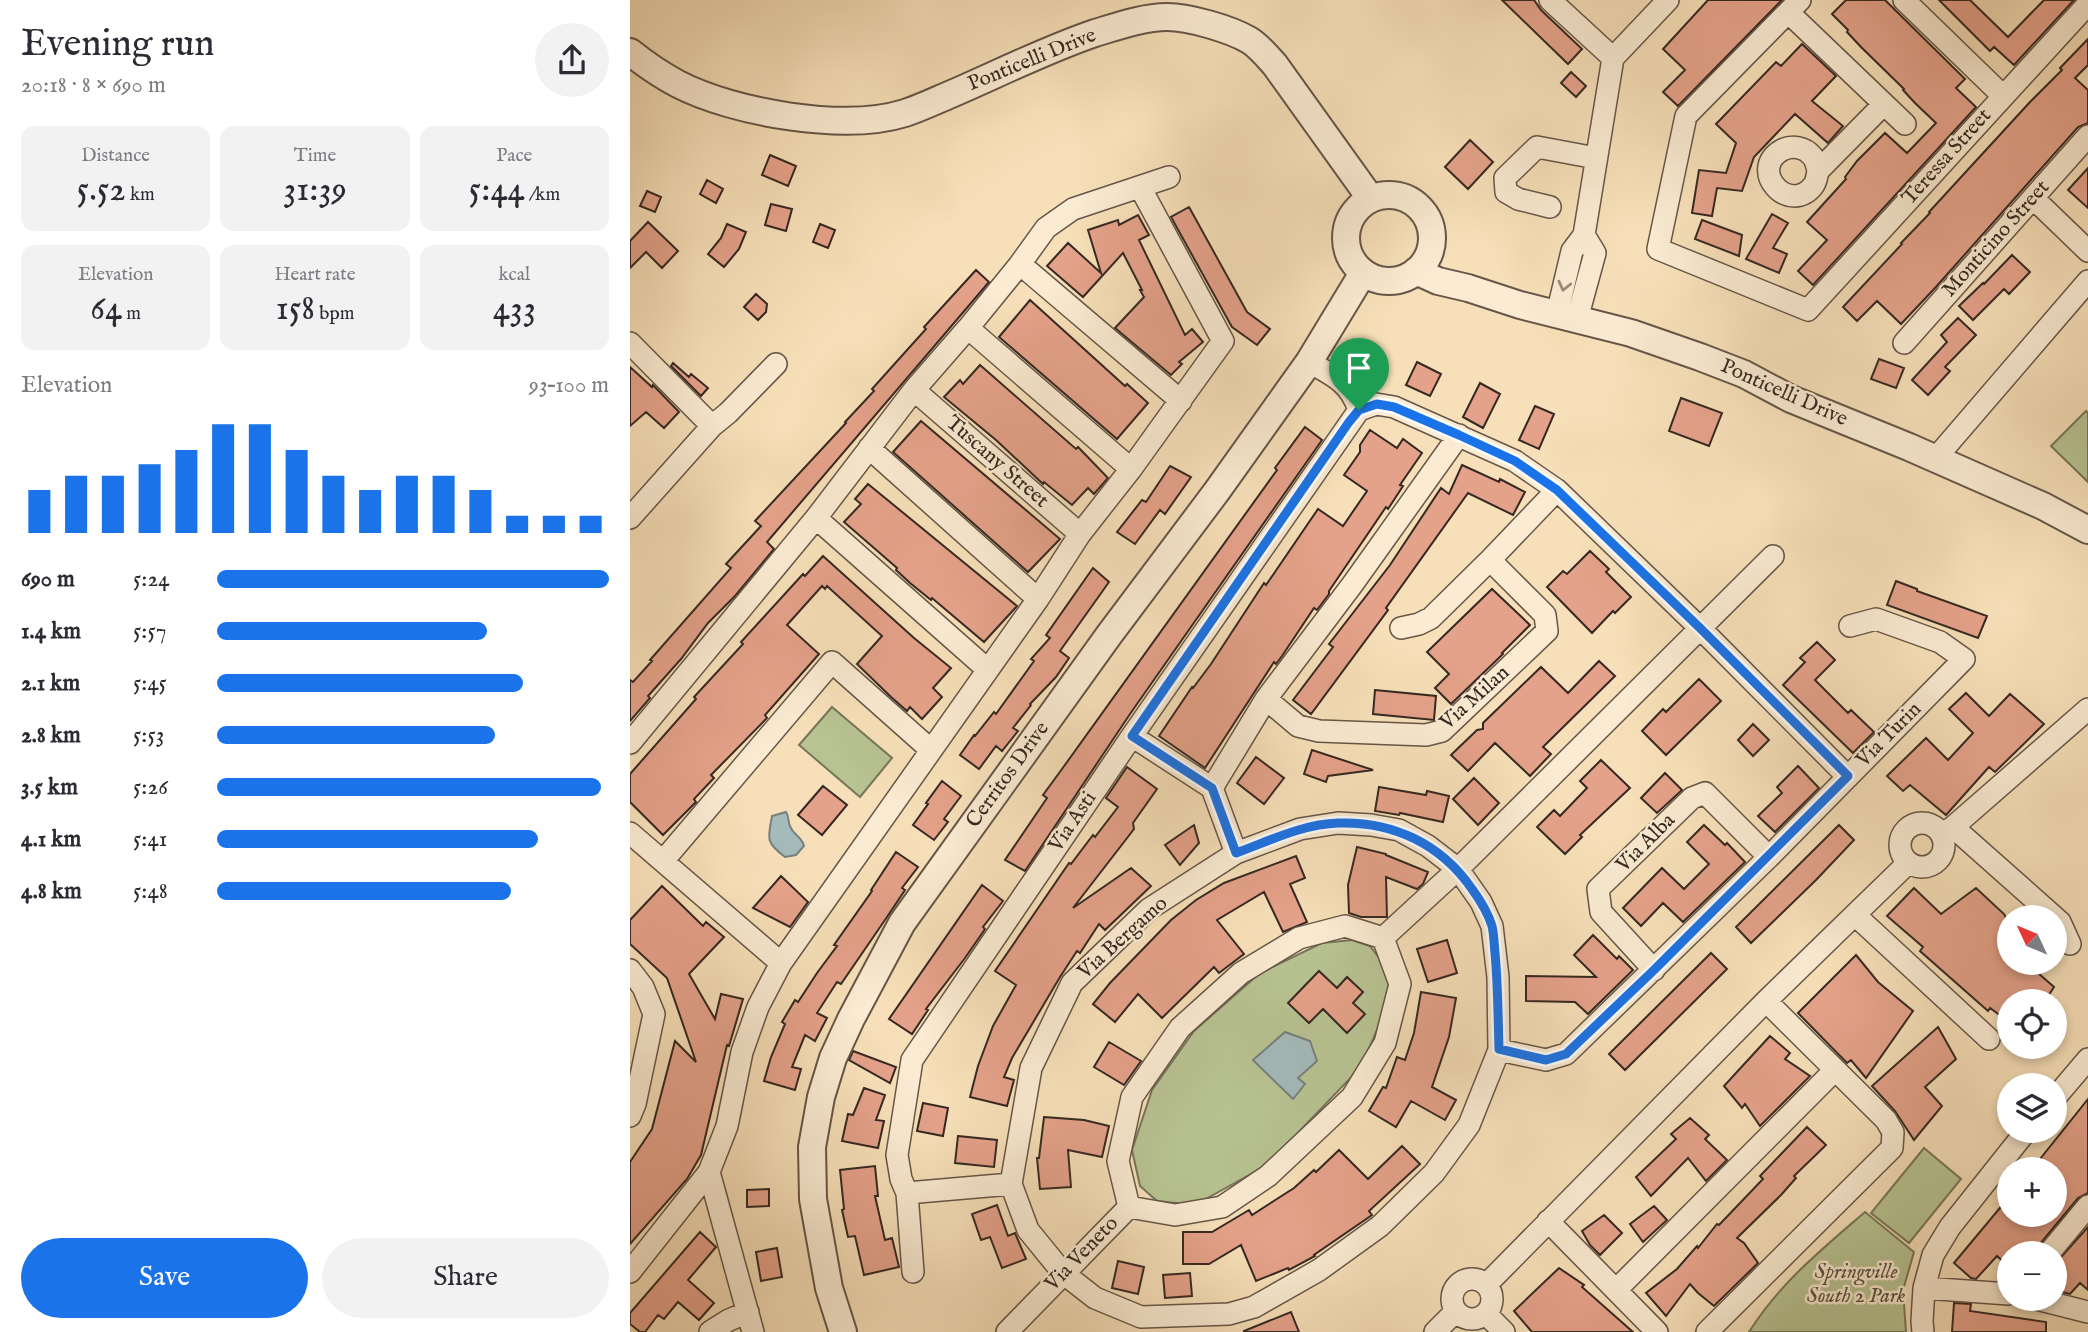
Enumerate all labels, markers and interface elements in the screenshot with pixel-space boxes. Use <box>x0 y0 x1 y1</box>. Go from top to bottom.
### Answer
text: Evening run <box>21 21 215 69</box>
street label: Ponticelli Drive <box>964 22 1100 98</box>
button: share <box>535 23 609 97</box>
text: 20:18 · 8 × 690 m <box>21 71 166 100</box>
street label: Teressa Street <box>1896 103 1998 211</box>
text: Distance <box>81 144 150 168</box>
text: Time <box>294 144 336 168</box>
text: Pace <box>496 144 532 168</box>
text: 5.52 <box>77 168 126 213</box>
text: 31:39 <box>283 168 347 213</box>
text: 5:44 <box>468 168 525 213</box>
street label: Monticino Street <box>1936 175 2056 303</box>
text: km <box>126 183 155 207</box>
text: /km <box>525 183 560 207</box>
text: Elevation <box>78 263 153 287</box>
text: Heart rate <box>274 263 356 287</box>
text: kcal <box>498 263 530 287</box>
one-way arrow <box>1558 280 1572 292</box>
text: 64 <box>90 287 122 332</box>
text: 158 <box>276 287 315 332</box>
text: 433 <box>493 287 536 332</box>
text: m <box>122 302 141 326</box>
text: bpm <box>315 302 354 326</box>
pin <box>1329 338 1389 410</box>
icon: arrive <box>1340 349 1378 387</box>
street label: Ponticelli Drive <box>1716 353 1852 433</box>
text: Elevation <box>21 371 112 400</box>
text: 93–100 m <box>529 371 609 400</box>
street label: Tuscany Street <box>940 410 1054 514</box>
text: 690 m <box>21 565 75 594</box>
text: 5:24 <box>133 565 169 594</box>
text: 1.4 km <box>21 617 81 646</box>
text: 5:57 <box>133 617 167 646</box>
street label: Via Milan <box>1434 660 1515 737</box>
text: 2.1 km <box>21 669 80 698</box>
text: 5:45 <box>133 669 167 698</box>
street label: Via Turin <box>1850 697 1927 774</box>
street label: Cerritos Drive <box>960 716 1056 833</box>
text: 2.8 km <box>21 721 81 750</box>
text: 5:53 <box>133 721 164 750</box>
text: 3.5 km <box>21 773 78 802</box>
text: 5:26 <box>133 773 168 802</box>
street label: Via Asti <box>1042 787 1103 858</box>
street label: Via Alba <box>1610 807 1682 879</box>
text: 4.1 km <box>21 825 81 854</box>
text: 5:41 <box>133 825 167 854</box>
text: 4.8 km <box>21 877 82 906</box>
text: 5:48 <box>133 877 168 906</box>
street label: Via Bergamo <box>1072 890 1174 986</box>
north arrow <box>1997 905 2067 975</box>
map controls <box>1997 905 2067 1311</box>
button: locate <box>1997 989 2067 1059</box>
button: layers <box>1997 1073 2067 1143</box>
button: + <box>1997 1157 2067 1227</box>
street label: Via Veneto <box>1039 1211 1125 1298</box>
button: Save <box>21 1238 308 1318</box>
button: Share <box>322 1238 609 1318</box>
button: − <box>1997 1241 2067 1311</box>
park label: Springville South 2 Park <box>1807 1259 1906 1310</box>

